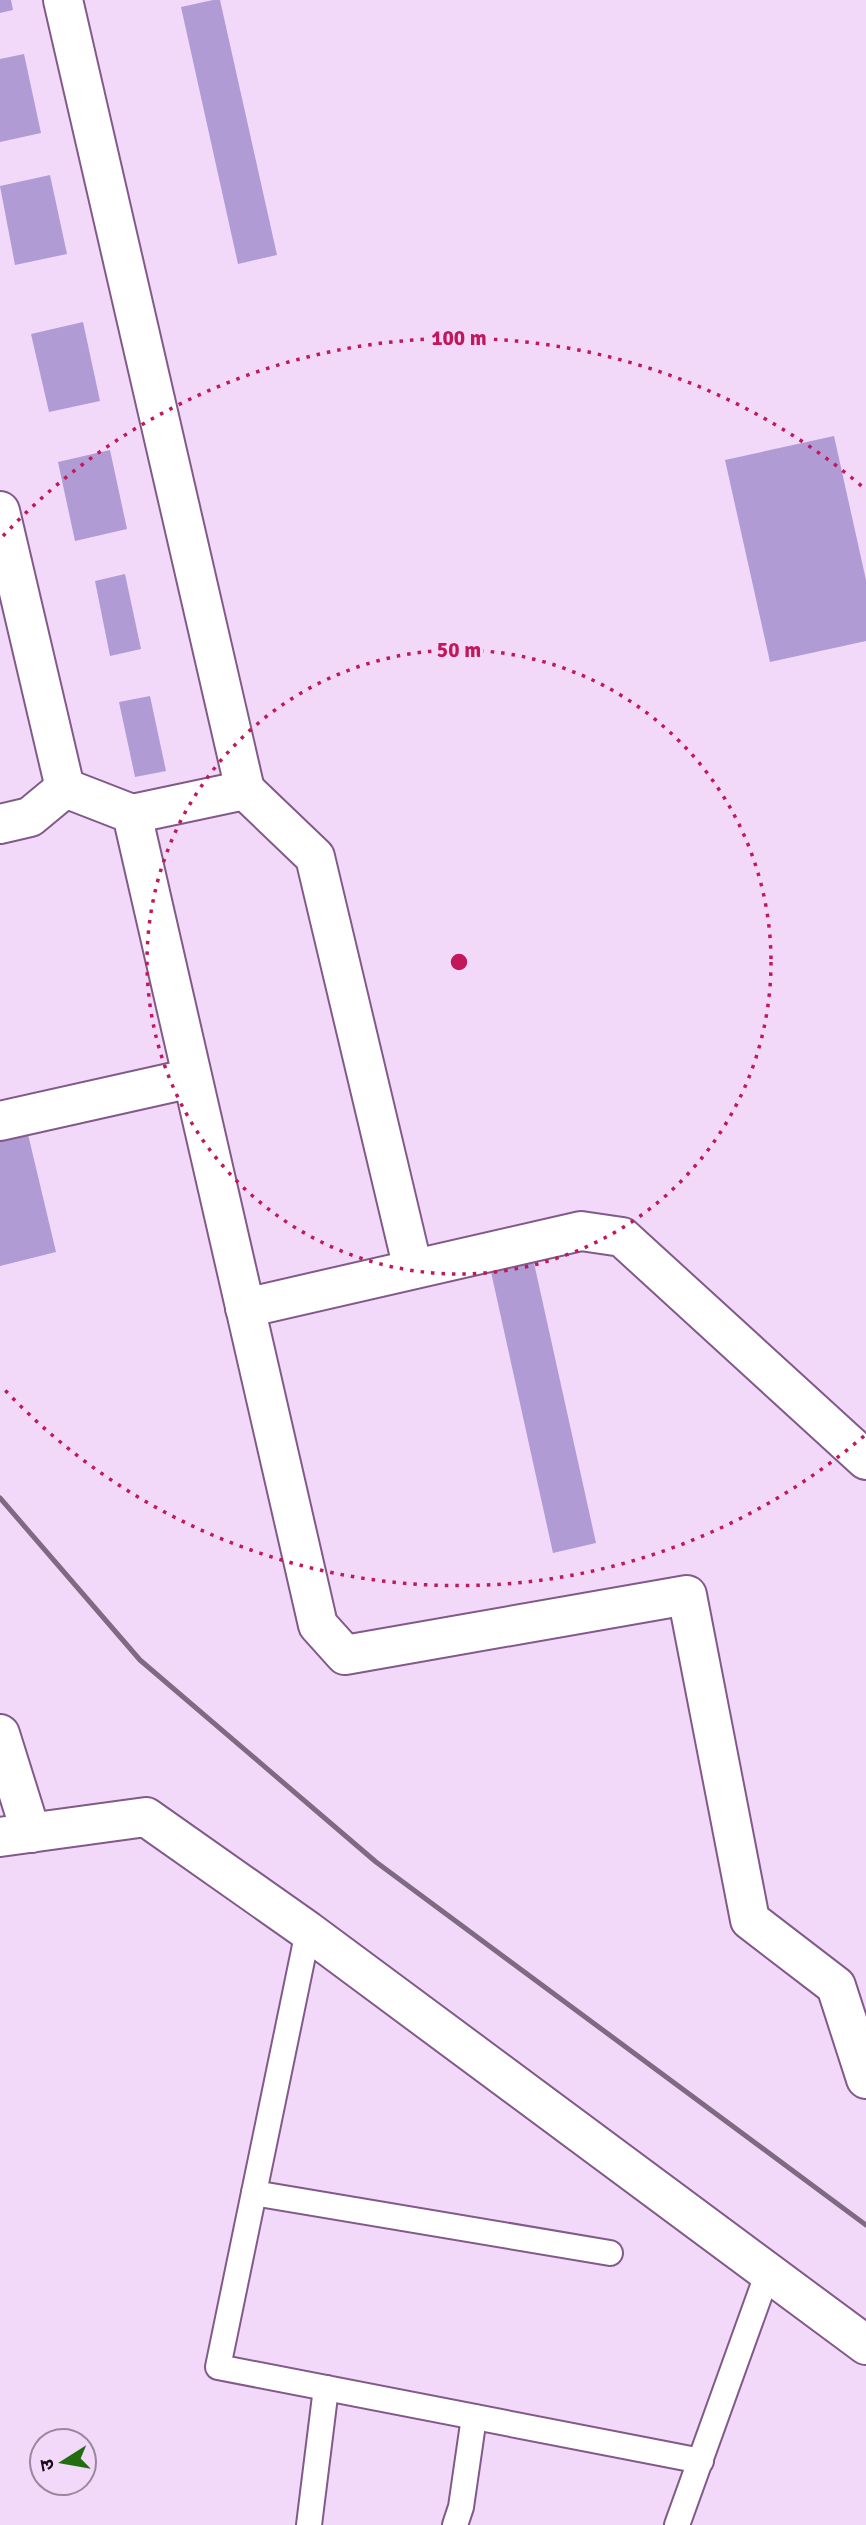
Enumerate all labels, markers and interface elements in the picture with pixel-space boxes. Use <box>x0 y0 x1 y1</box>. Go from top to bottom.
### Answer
text: 100 m <box>431 325 487 351</box>
text: 50 m <box>437 637 481 663</box>
centre of rings <box>447 950 471 974</box>
north arrow <box>28 2427 98 2497</box>
text: उ <box>34 2456 60 2473</box>

